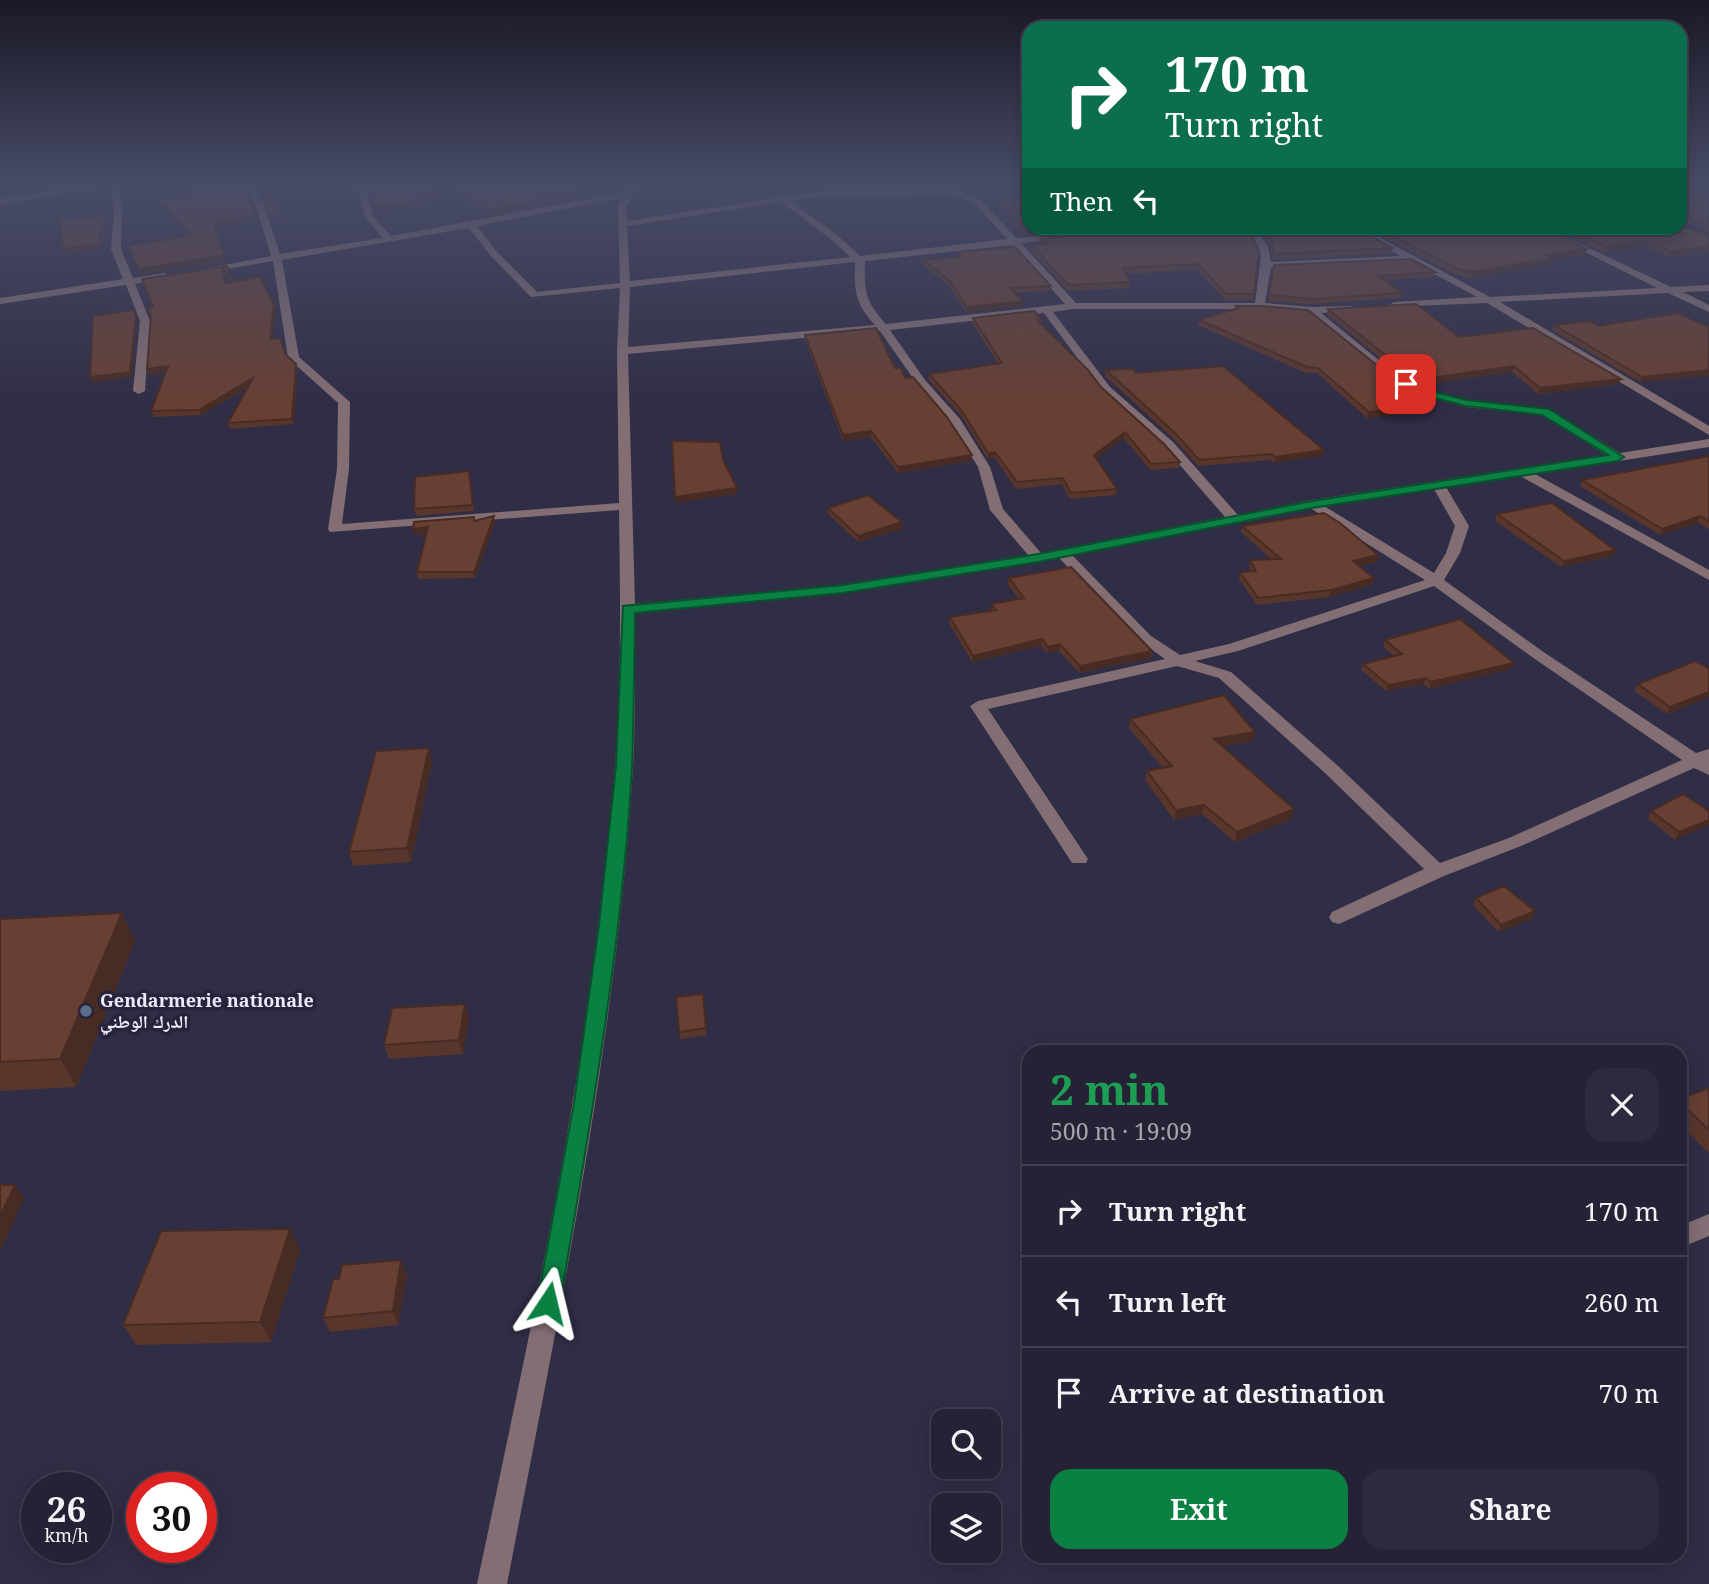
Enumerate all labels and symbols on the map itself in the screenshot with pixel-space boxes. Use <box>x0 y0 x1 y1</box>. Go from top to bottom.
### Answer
pin <box>1376 354 1436 414</box>
place label: Gendarmerie nationale الدرك الوطني <box>100 988 314 1036</box>
marker: Gendarmerie nationale الدرك الوطني <box>78 1003 94 1019</box>
position arrow <box>511 1266 585 1340</box>
speed limit sign: 30 <box>126 1472 217 1563</box>

